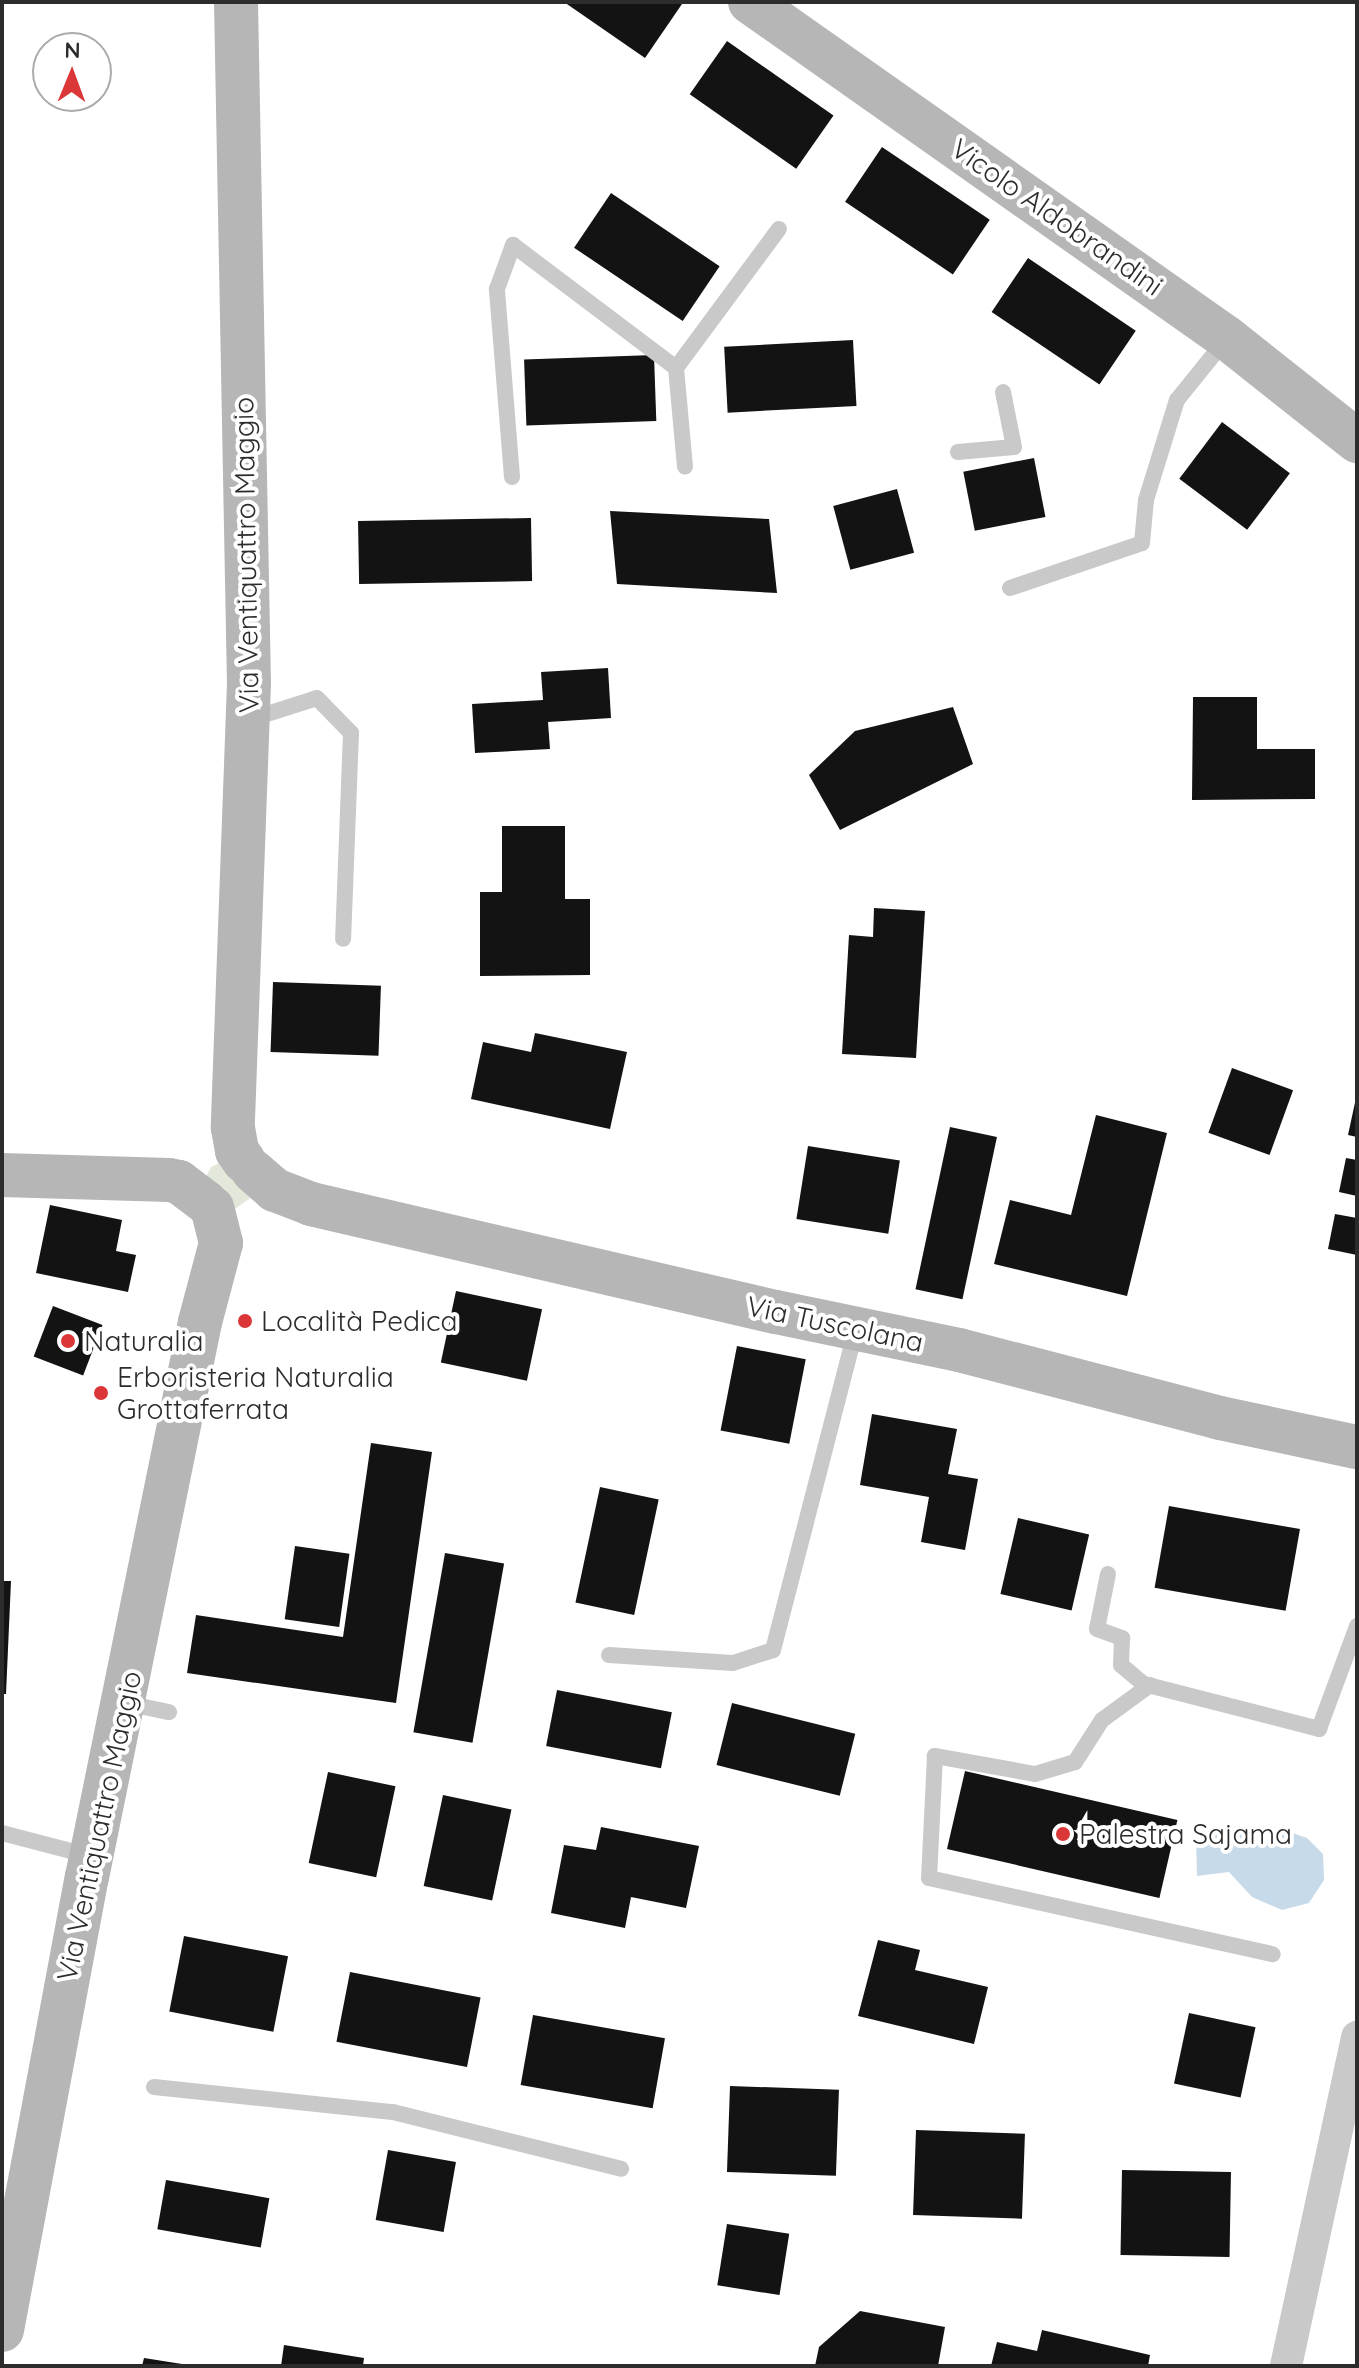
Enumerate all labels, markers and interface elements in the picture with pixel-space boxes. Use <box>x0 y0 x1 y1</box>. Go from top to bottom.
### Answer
north arrow <box>32 32 112 112</box>
text: N <box>64 36 81 64</box>
street label: Vicolo Aldobrandini <box>945 131 1169 303</box>
street label: Via Ventiquattro Maggio <box>226 397 266 713</box>
street label: Via Tuscolana <box>744 1289 926 1359</box>
place label: Località Pedica <box>261 1304 457 1338</box>
marker: Località Pedica <box>236 1312 254 1330</box>
place label: Naturalia <box>84 1324 204 1358</box>
marker: Naturalia <box>59 1332 77 1350</box>
place label: Erboristeria Naturalia Grottaferrata <box>117 1360 394 1426</box>
marker: Erboristeria Naturalia Grottaferrata <box>92 1384 110 1402</box>
street label: Via Ventiquattro Maggio <box>50 1668 148 1984</box>
place label: Palestra Sajama <box>1079 1817 1292 1851</box>
marker: Palestra Sajama <box>1054 1825 1072 1843</box>

